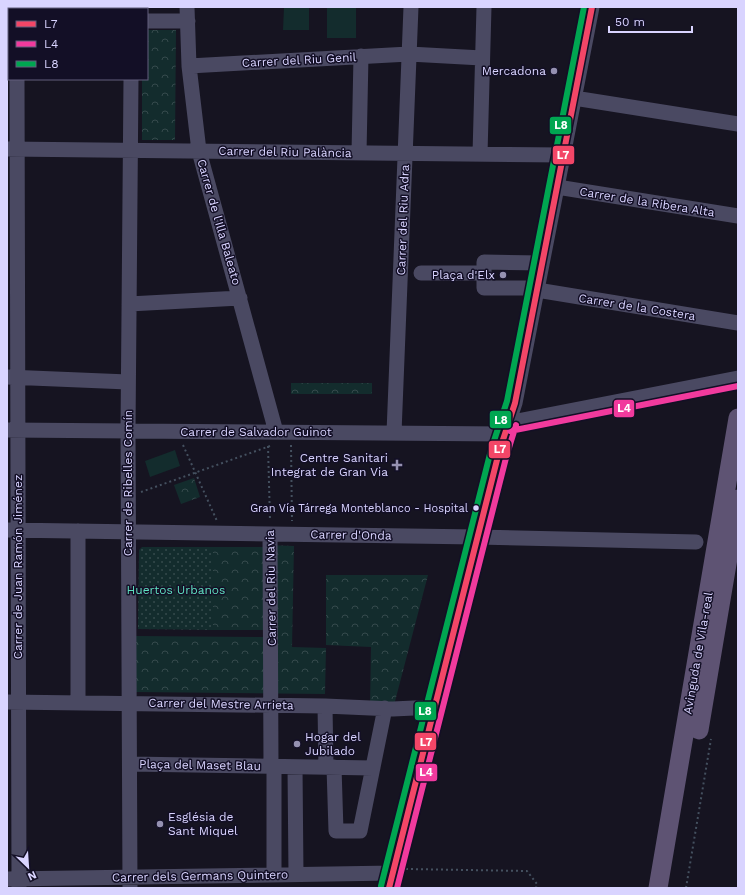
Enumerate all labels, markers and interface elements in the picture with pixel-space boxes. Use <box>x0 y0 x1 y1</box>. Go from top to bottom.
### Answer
legend <box>8 8 148 80</box>
scale bar <box>609 8 692 34</box>
text: 50 m <box>615 15 645 29</box>
text: L7 <box>44 17 58 31</box>
text: L4 <box>44 37 58 51</box>
street label: Carrer del Riu Genil <box>241 50 357 70</box>
text: L8 <box>44 57 59 71</box>
place label: Mercadona <box>482 64 546 78</box>
marker: Mercadona <box>549 66 559 76</box>
line badge: L8 <box>549 116 572 135</box>
text: L8 <box>554 119 568 132</box>
street label: Carrer del Riu Palància <box>218 144 352 160</box>
line badge: L7 <box>552 145 575 165</box>
text: L7 <box>557 149 569 162</box>
street label: Carrer de l'Illa Baleato <box>194 157 244 287</box>
street label: Carrer del Riu Adra <box>394 164 412 276</box>
street label: Carrer de la Ribera Alta <box>578 184 716 220</box>
place label: Plaça d'Elx <box>432 268 495 282</box>
marker: Plaça d'Elx <box>498 270 508 280</box>
street label: Carrer de la Costera <box>577 291 697 323</box>
line badge: L4 <box>613 399 635 418</box>
text: L4 <box>617 402 631 415</box>
street label: Carrer de Ribelles Comín <box>121 410 135 556</box>
line badge: L8 <box>489 410 512 429</box>
text: L8 <box>494 414 508 427</box>
street label: Carrer de Salvador Guinot <box>180 425 332 439</box>
line badge: L7 <box>488 440 511 459</box>
text: L7 <box>494 443 506 456</box>
place label: Centre Sanitari Integrat de Gran Via <box>271 451 388 479</box>
marker: Centre Sanitari Integrat de Gran Via <box>391 459 403 471</box>
street label: Carrer de Juan Ramón Jiménez <box>11 475 25 659</box>
place label: Gran Vía Tárrega Monteblanco - Hospital <box>250 502 469 515</box>
marker: Gran Vía Tárrega Monteblanco - Hospital <box>471 503 481 513</box>
street label: Carrer d'Onda <box>310 527 392 543</box>
street label: Carrer del Riu Navia <box>263 530 279 646</box>
park label: Huertos Urbanos <box>127 583 225 597</box>
street label: Avinguda de Vila-real <box>680 590 716 715</box>
street label: Carrer del Mestre Arrieta <box>148 696 294 712</box>
line badge: L8 <box>414 701 437 721</box>
text: L8 <box>418 705 432 718</box>
place label: Hogar del Jubilado <box>305 730 361 758</box>
line badge: L7 <box>414 732 437 751</box>
text: L7 <box>420 736 432 749</box>
marker: Hogar del Jubilado <box>292 739 302 749</box>
street label: Plaça del Maset Blau <box>139 757 261 773</box>
line badge: L4 <box>415 763 438 782</box>
text: L4 <box>419 766 433 779</box>
place label: Església de Sant Miquel <box>168 810 238 838</box>
marker: Església de Sant Miquel <box>155 819 165 829</box>
north arrow <box>8 847 48 887</box>
street label: Carrer dels Germans Quintero <box>112 867 288 885</box>
text: N <box>26 868 38 883</box>

